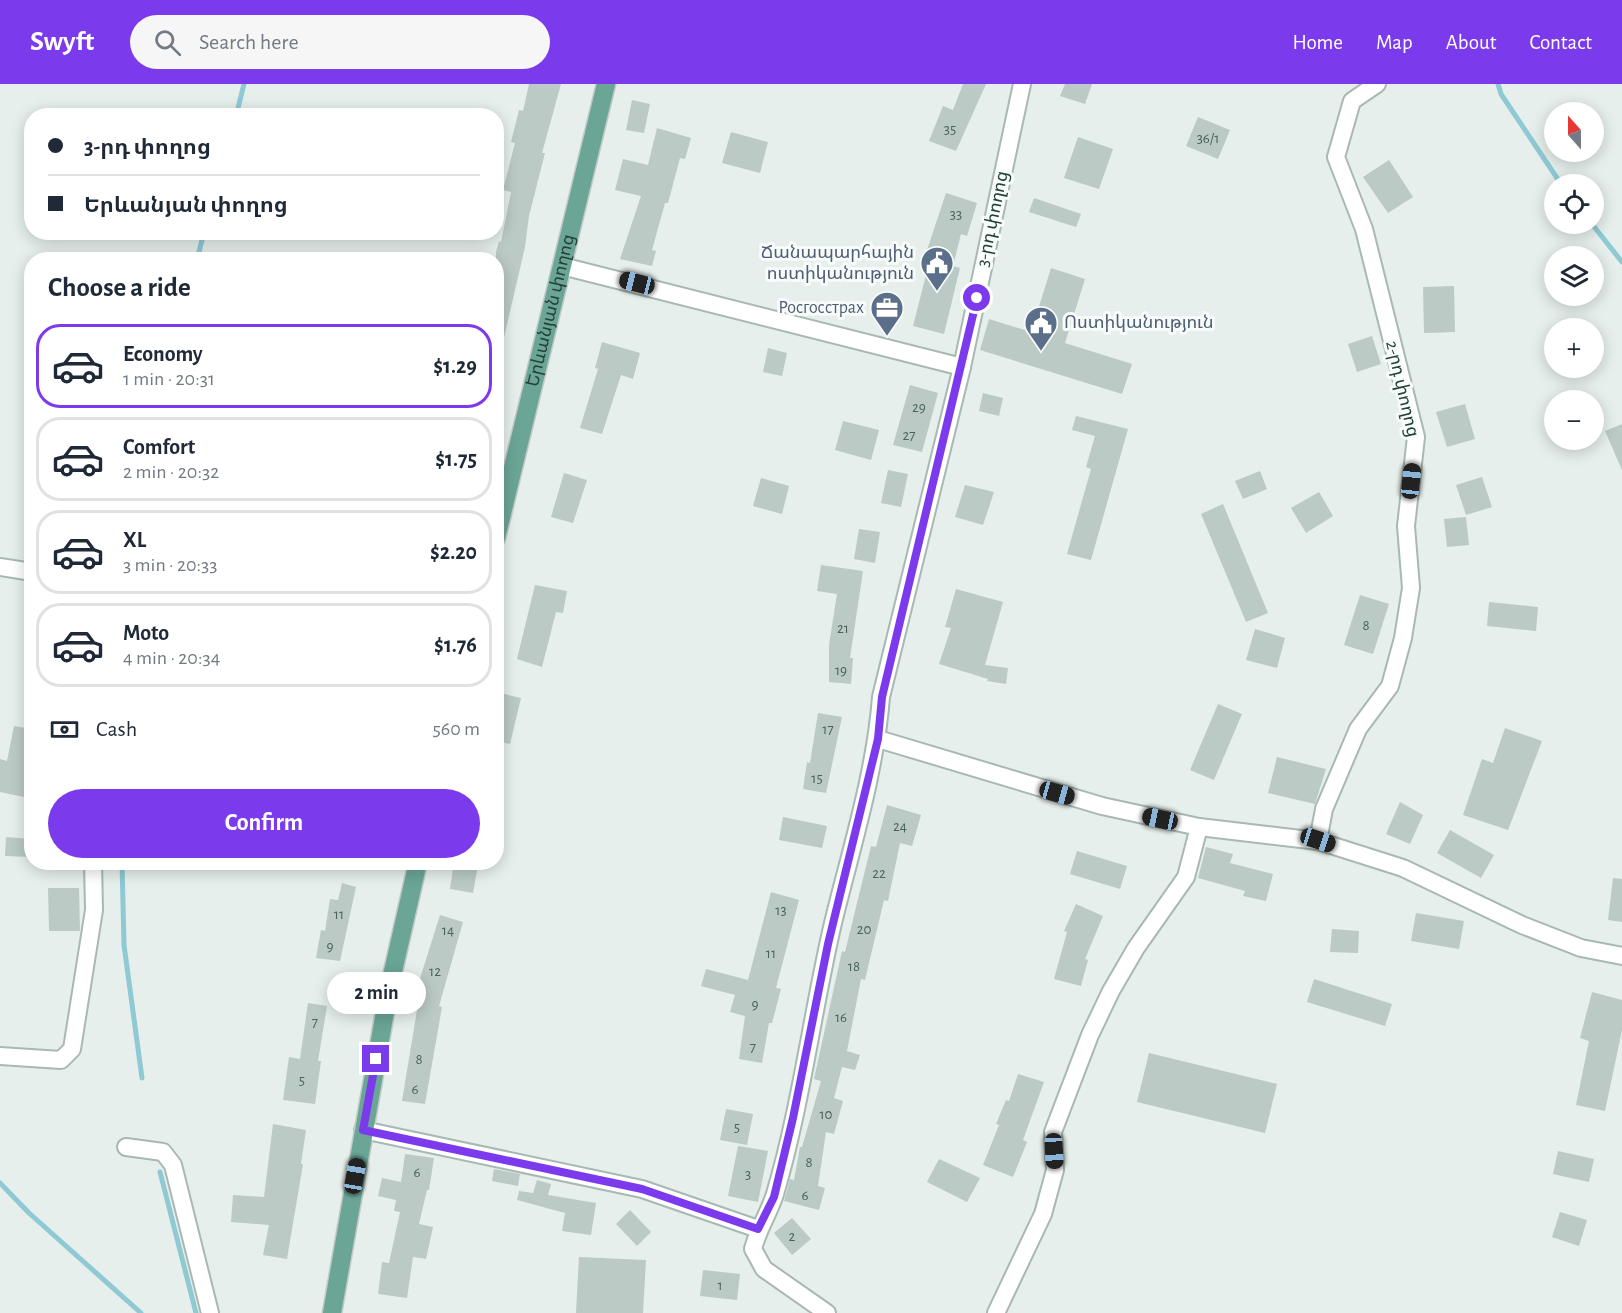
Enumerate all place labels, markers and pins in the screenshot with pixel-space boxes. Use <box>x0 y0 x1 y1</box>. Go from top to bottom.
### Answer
place label: Ճանապարհային ոստիկանություն <box>761 244 914 283</box>
public building icon: Ճանապարհային ոստիկանություն <box>919 245 955 292</box>
office icon: Росгосстрах <box>869 290 905 337</box>
place label: Росгосстрах <box>778 299 864 317</box>
public building icon: Ոստիկանություն <box>1023 305 1059 352</box>
place label: Ոստիկանություն <box>1064 314 1214 332</box>

